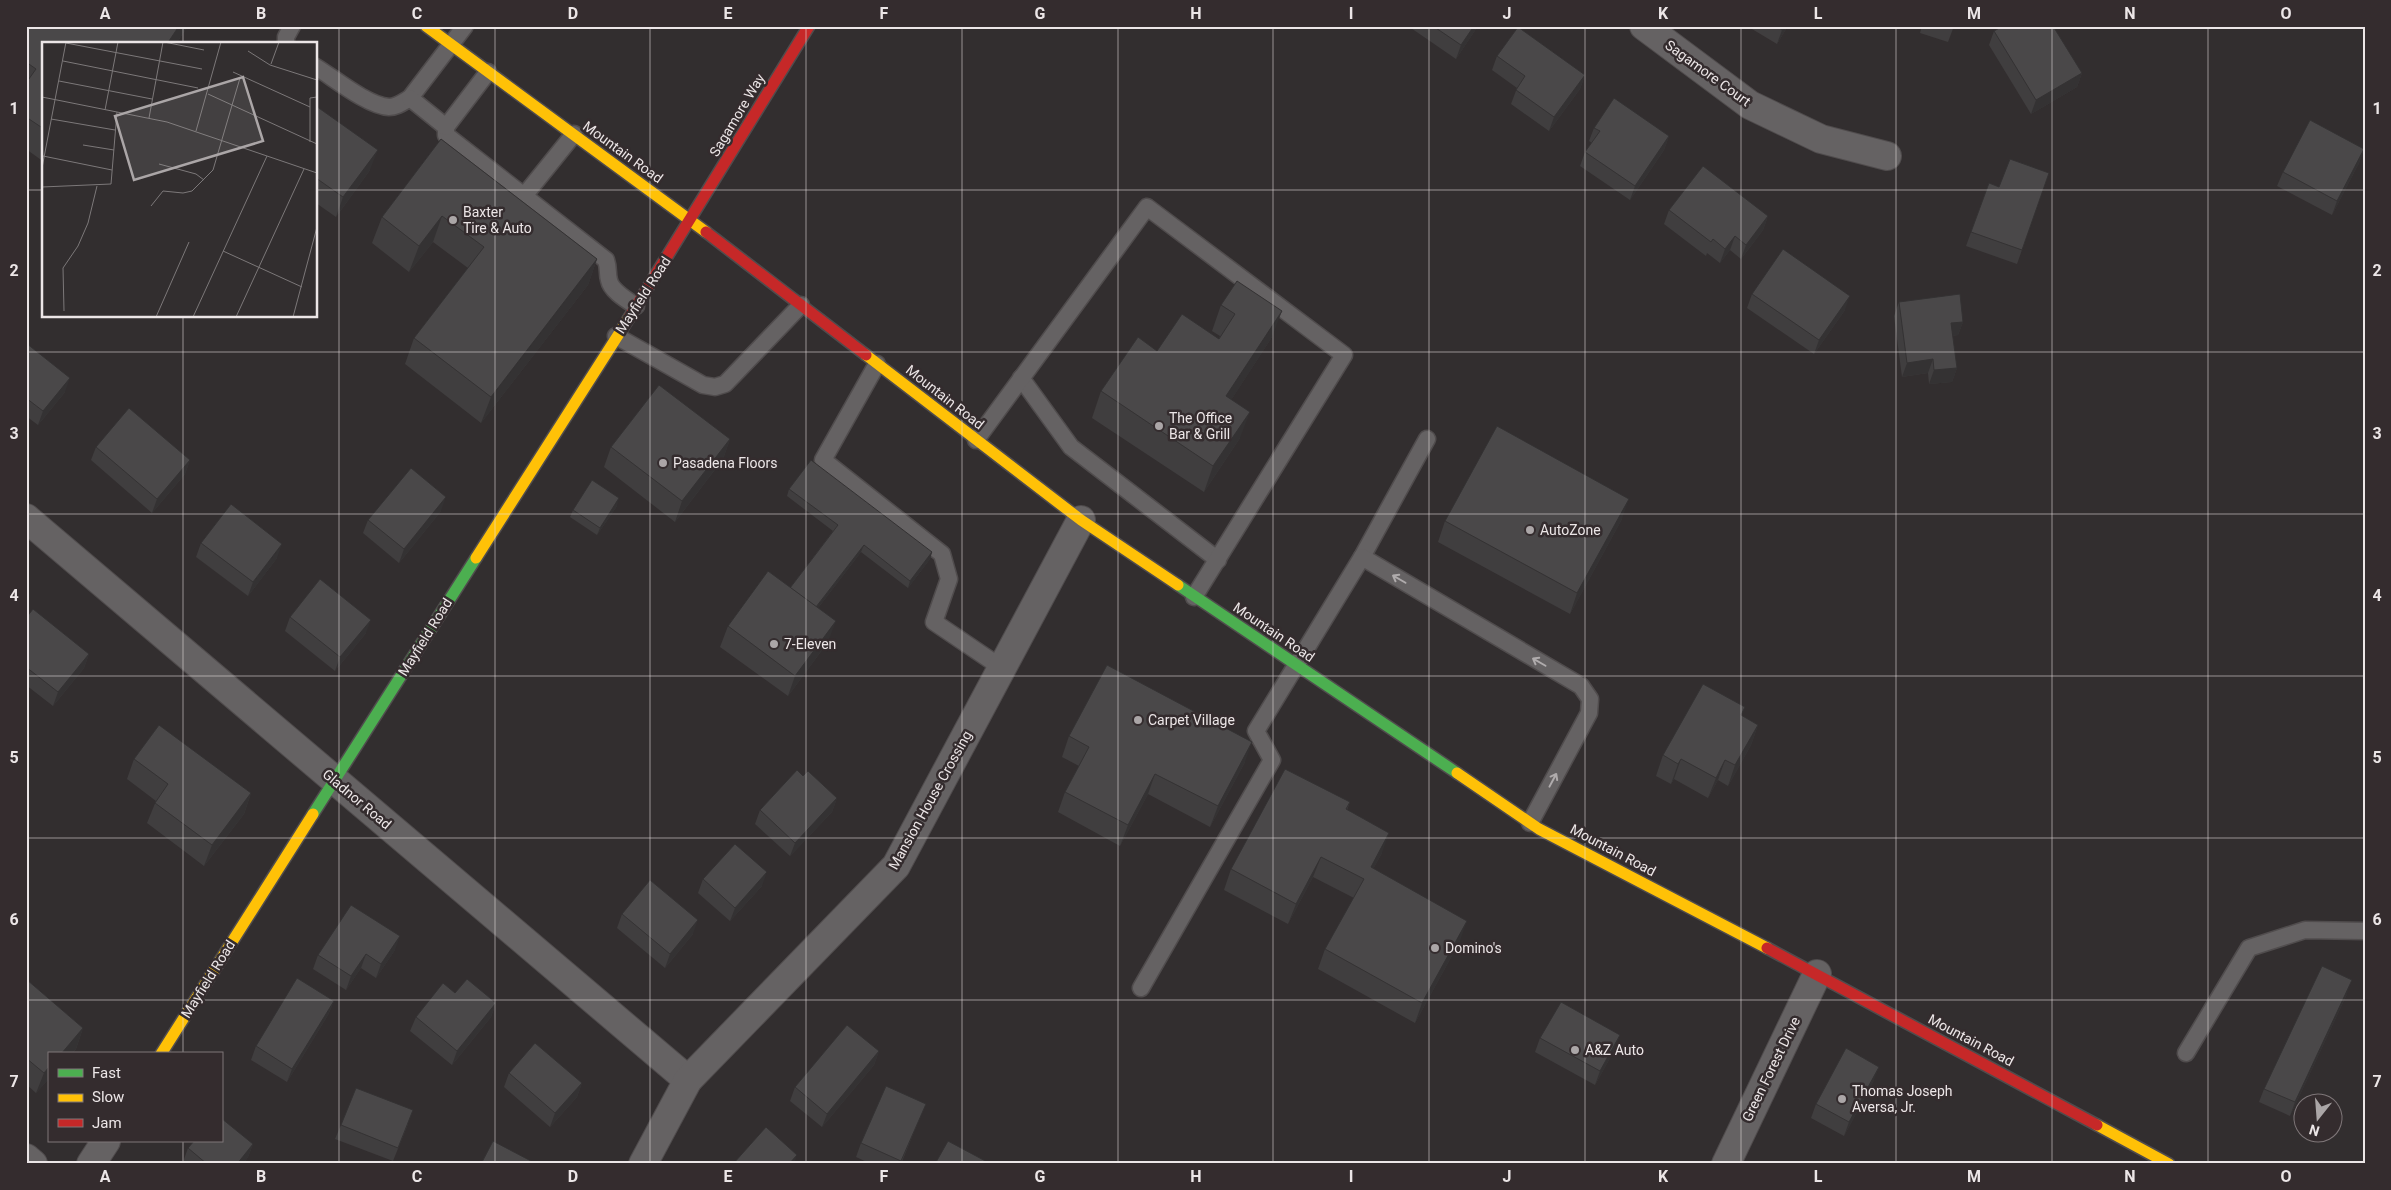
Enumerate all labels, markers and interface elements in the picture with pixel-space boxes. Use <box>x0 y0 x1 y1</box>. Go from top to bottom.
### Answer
text: A <box>100 4 111 23</box>
text: B <box>256 4 266 23</box>
text: C <box>412 4 422 23</box>
text: D <box>568 4 578 23</box>
text: E <box>724 4 733 23</box>
text: F <box>880 4 889 23</box>
text: G <box>1035 4 1046 23</box>
text: H <box>1190 4 1202 23</box>
text: I <box>1349 4 1353 23</box>
text: J <box>1503 4 1511 23</box>
text: K <box>1658 4 1669 23</box>
text: L <box>1814 4 1823 23</box>
text: M <box>1967 4 1981 23</box>
text: N <box>2124 4 2136 23</box>
text: O <box>2280 4 2292 23</box>
street label: Sagamore Court <box>1662 37 1754 110</box>
inset map <box>42 42 318 318</box>
street label: Sagamore Way <box>706 70 768 159</box>
text: 1 <box>9 99 19 118</box>
text: 1 <box>2372 99 2382 118</box>
street label: Mountain Road <box>580 118 666 186</box>
place label: Baxter Tire & Auto <box>463 204 532 236</box>
marker: Baxter Tire & Auto <box>447 214 459 226</box>
street label: Mayfield Road <box>612 254 674 336</box>
text: 2 <box>9 261 19 280</box>
text: 2 <box>2372 261 2382 280</box>
street label: Mountain Road <box>903 362 987 432</box>
place label: The Office Bar & Grill <box>1169 410 1232 442</box>
marker: The Office Bar & Grill <box>1153 420 1165 432</box>
text: 3 <box>9 424 19 443</box>
text: 3 <box>2372 424 2382 443</box>
place label: Pasadena Floors <box>673 455 777 471</box>
marker: Pasadena Floors <box>657 457 669 469</box>
place label: AutoZone <box>1540 522 1601 538</box>
marker: AutoZone <box>1524 524 1536 536</box>
one-way arrow <box>1392 574 1406 584</box>
text: 4 <box>9 586 19 605</box>
text: 4 <box>2372 586 2382 605</box>
street label: Mayfield Road <box>395 595 455 679</box>
street label: Mountain Road <box>1230 599 1318 665</box>
place label: 7-Eleven <box>784 636 836 652</box>
marker: 7-Eleven <box>768 638 780 650</box>
one-way arrow <box>1532 656 1546 666</box>
place label: Carpet Village <box>1148 712 1235 728</box>
marker: Carpet Village <box>1132 714 1144 726</box>
street label: Mansion House Crossing <box>885 728 975 872</box>
text: 5 <box>9 748 19 767</box>
text: 5 <box>2372 748 2382 767</box>
street label: Gladnor Road <box>319 766 395 832</box>
one-way arrow <box>1548 772 1558 787</box>
street label: Mountain Road <box>1567 821 1659 879</box>
text: 6 <box>9 910 19 929</box>
text: 6 <box>2372 910 2382 929</box>
street label: Mayfield Road <box>178 937 238 1021</box>
place label: Domino's <box>1445 940 1502 956</box>
marker: Domino's <box>1429 942 1441 954</box>
street label: Mountain Road <box>1925 1011 2017 1069</box>
street label: Green Forest Drive <box>1739 1014 1803 1124</box>
place label: A&Z Auto <box>1585 1042 1644 1058</box>
marker: A&Z Auto <box>1569 1044 1581 1056</box>
legend <box>48 1052 222 1142</box>
text: Fast <box>92 1064 121 1082</box>
text: 7 <box>9 1072 19 1091</box>
text: 7 <box>2372 1072 2382 1091</box>
place label: Thomas Joseph Aversa, Jr. <box>1852 1083 1953 1115</box>
text: Slow <box>92 1088 124 1106</box>
north arrow <box>2294 1092 2344 1142</box>
marker: Thomas Joseph Aversa, Jr. <box>1836 1093 1848 1105</box>
text: Jam <box>92 1114 122 1132</box>
text: N <box>2307 1121 2321 1140</box>
text: A <box>100 1167 111 1186</box>
text: B <box>256 1167 266 1186</box>
text: C <box>412 1167 422 1186</box>
text: D <box>568 1167 578 1186</box>
text: E <box>724 1167 733 1186</box>
text: F <box>880 1167 889 1186</box>
text: G <box>1035 1167 1046 1186</box>
text: H <box>1190 1167 1202 1186</box>
text: I <box>1349 1167 1353 1186</box>
text: J <box>1503 1167 1511 1186</box>
text: K <box>1658 1167 1669 1186</box>
text: L <box>1814 1167 1823 1186</box>
text: M <box>1967 1167 1981 1186</box>
text: N <box>2124 1167 2136 1186</box>
text: O <box>2280 1167 2292 1186</box>

